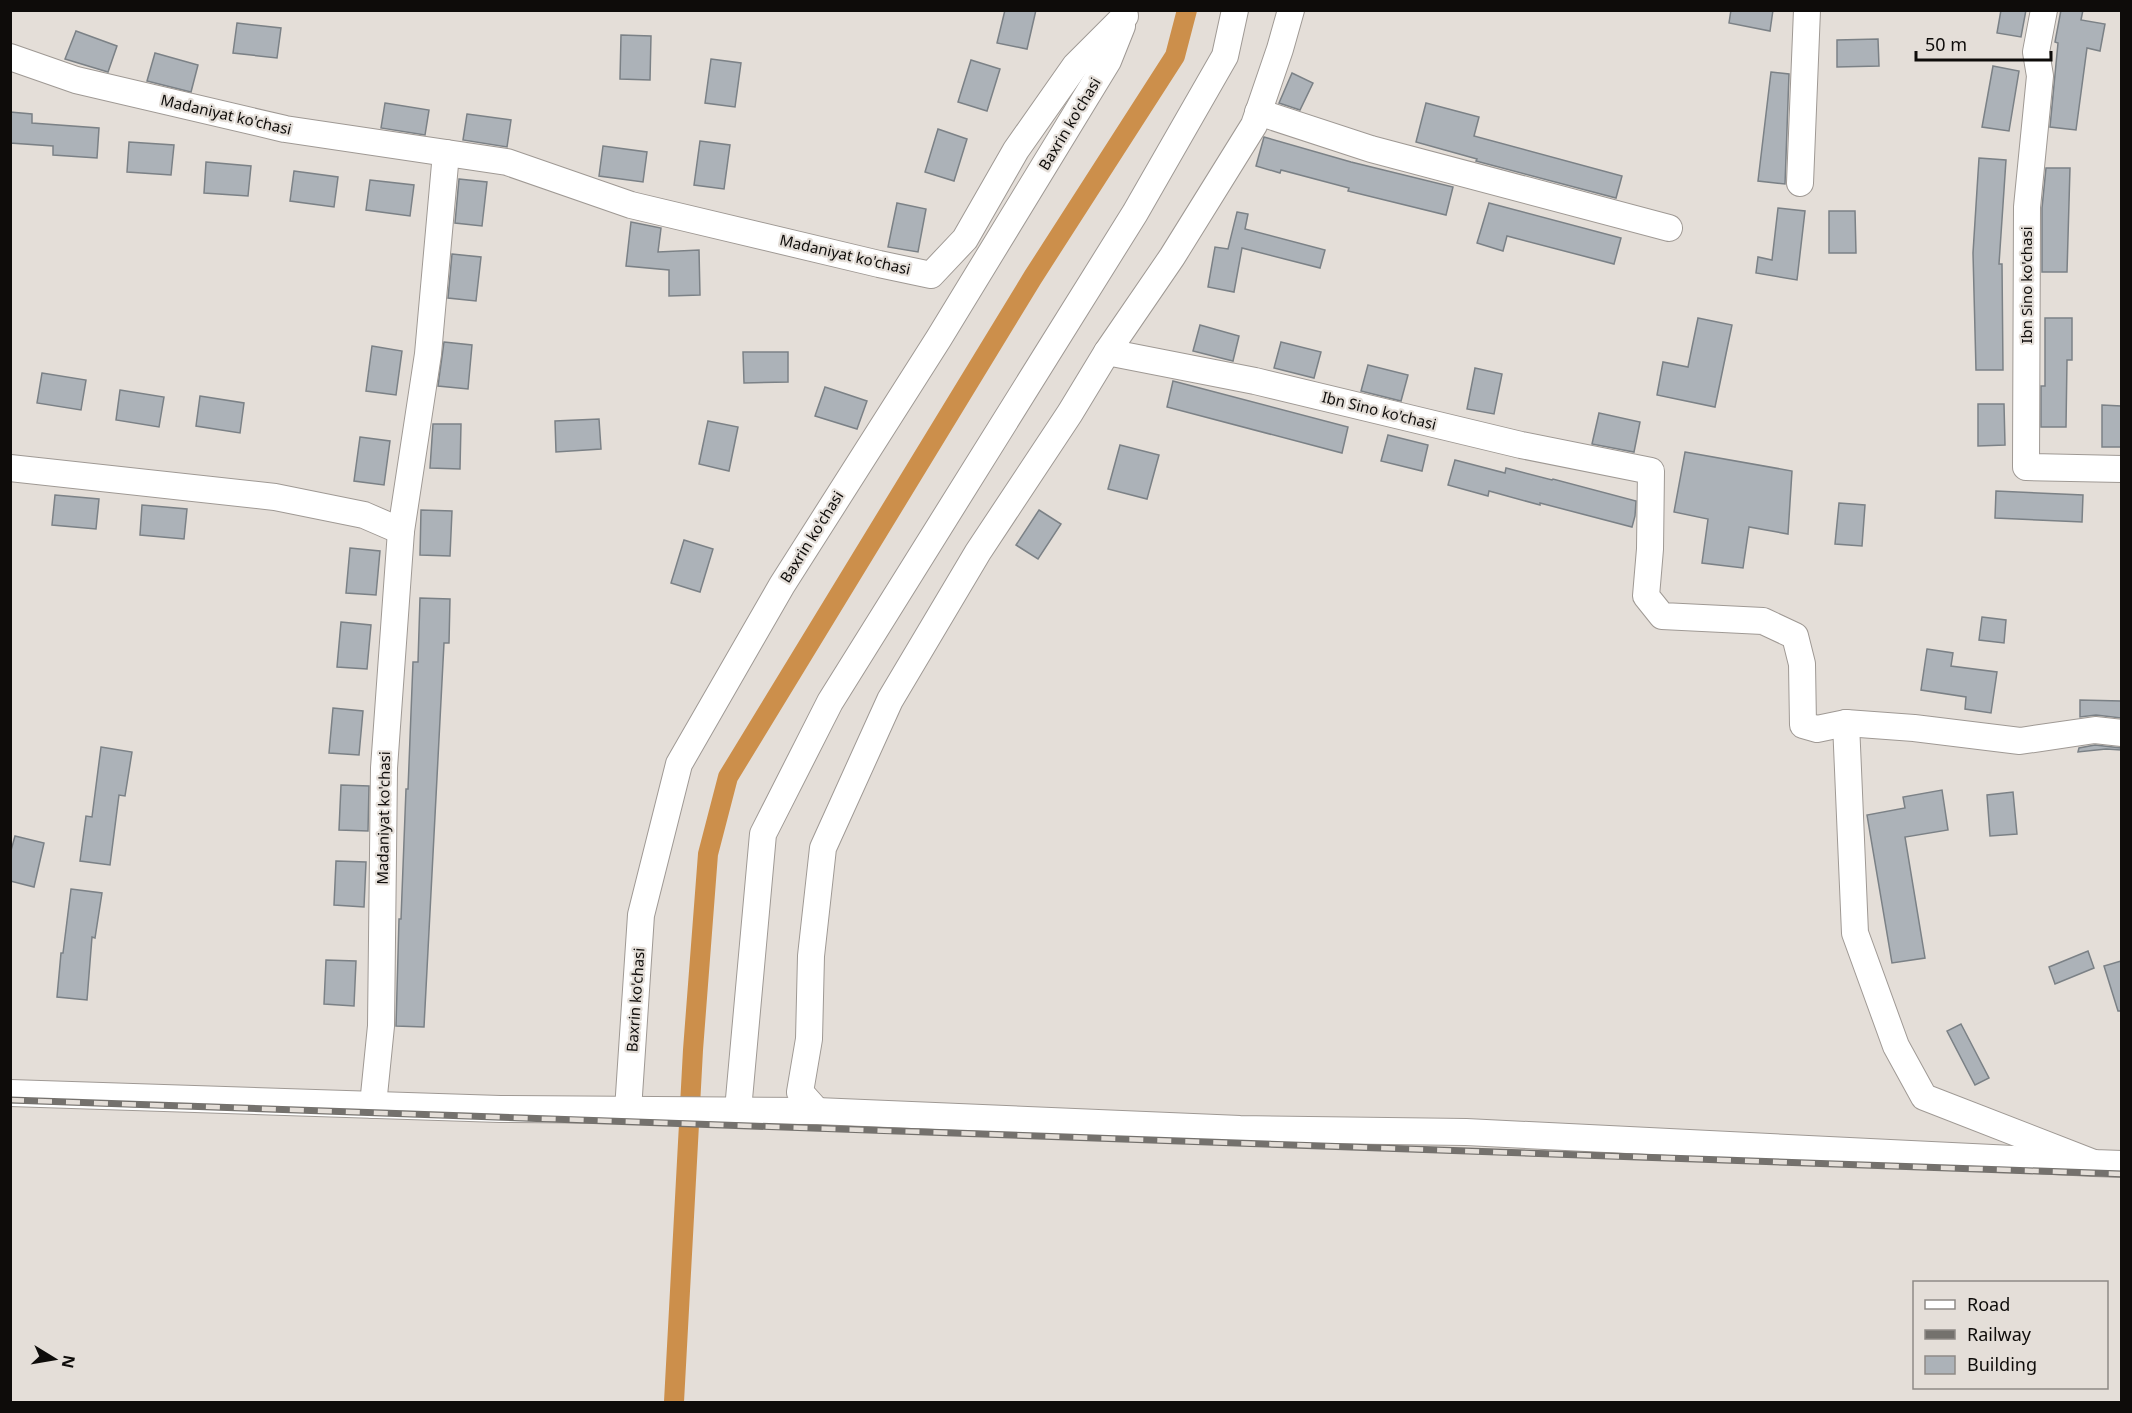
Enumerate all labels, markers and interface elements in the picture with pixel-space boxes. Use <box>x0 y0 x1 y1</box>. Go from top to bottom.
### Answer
scale bar <box>1916 24 2051 62</box>
text: 50 m <box>1925 32 1967 56</box>
street label: Baxrin ko'chasi <box>1034 73 1105 174</box>
street label: Madaniyat ko'chasi <box>159 89 294 139</box>
street label: Ibn Sino ko'chasi <box>2016 226 2036 344</box>
street label: Madaniyat ko'chasi <box>778 229 913 279</box>
street label: Ibn Sino ko'chasi <box>1320 386 1439 434</box>
street label: Baxrin ko'chasi <box>775 487 847 586</box>
street label: Madaniyat ko'chasi <box>372 751 394 885</box>
street label: Baxrin ko'chasi <box>621 947 649 1053</box>
legend <box>1913 1281 2108 1389</box>
text: Road <box>1967 1292 2010 1316</box>
text: Railway <box>1967 1322 2032 1346</box>
north arrow <box>24 1329 84 1389</box>
text: Building <box>1967 1352 2037 1376</box>
text: N <box>57 1353 81 1370</box>

